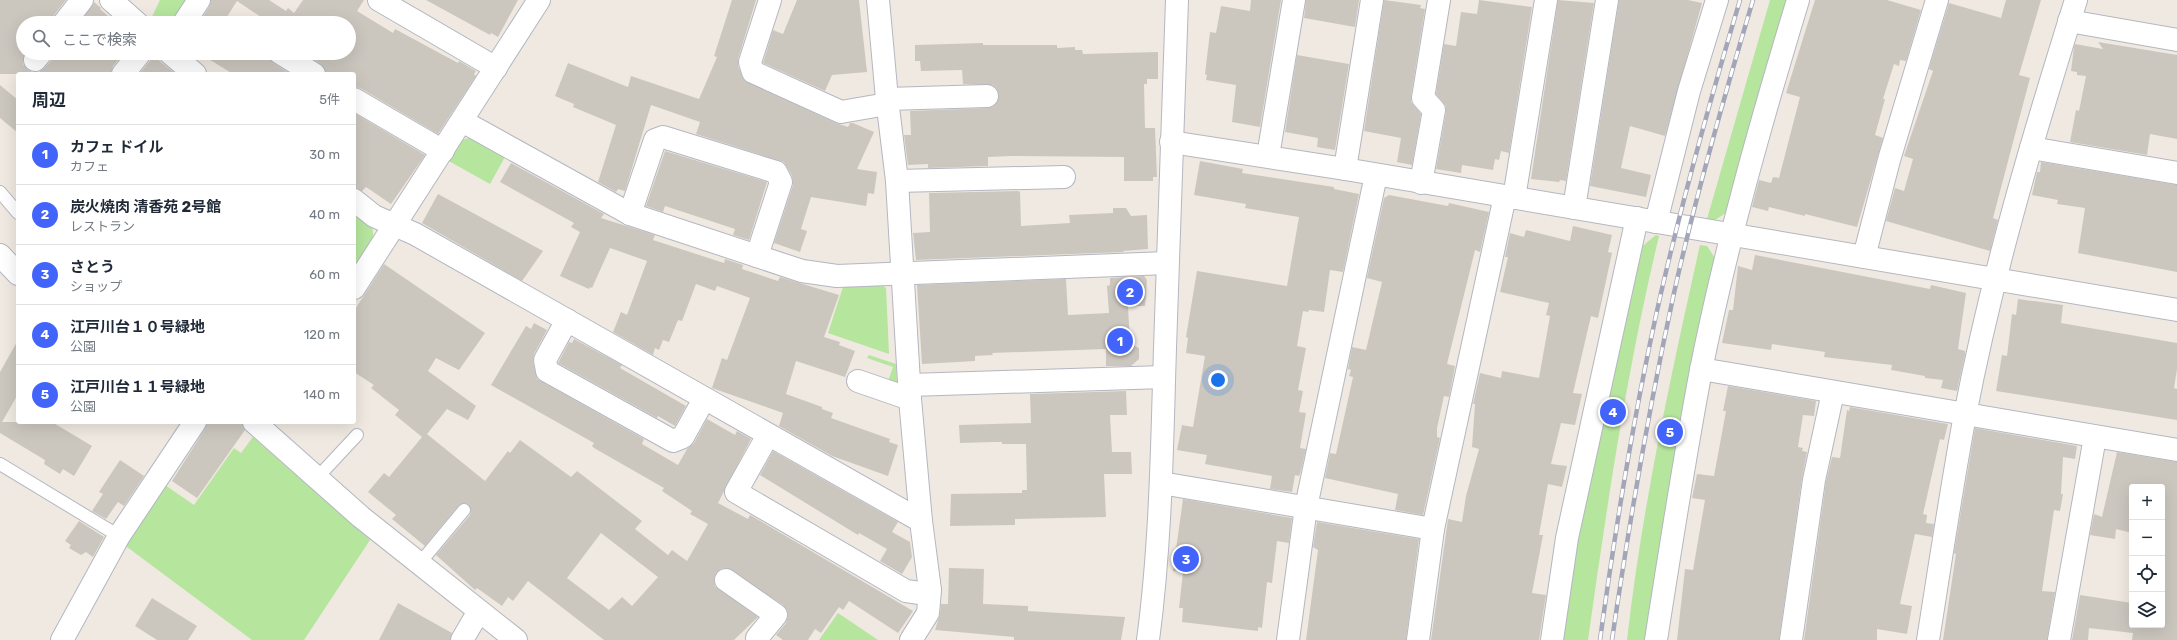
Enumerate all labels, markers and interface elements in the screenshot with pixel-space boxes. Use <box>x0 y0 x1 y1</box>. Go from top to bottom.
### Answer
search box <box>16 16 356 60</box>
icon: search <box>30 27 52 49</box>
text: ここで検索 <box>62 31 137 49</box>
text: 周辺 <box>32 90 66 110</box>
text: 5件 <box>319 92 340 107</box>
text: カフェ ドイル <box>70 138 163 156</box>
text: 1 <box>42 147 48 162</box>
text: 30 m <box>309 147 340 162</box>
text: カフェ <box>70 159 109 174</box>
text: 炭火焼肉 清香苑 2号館 <box>70 198 221 216</box>
text: 2 <box>41 207 49 222</box>
text: 40 m <box>309 207 340 222</box>
text: レストラン <box>70 219 135 234</box>
text: さとう <box>70 258 115 276</box>
text: 3 <box>41 267 49 282</box>
text: 60 m <box>309 267 340 282</box>
pin: 2 <box>1117 277 1143 307</box>
text: ショップ <box>70 279 122 294</box>
text: 江戸川台１０号緑地 <box>70 318 205 336</box>
pin: 1 <box>1107 326 1133 356</box>
text: 4 <box>41 327 49 342</box>
text: 120 m <box>304 327 340 342</box>
text: 公園 <box>70 339 96 354</box>
your location <box>1208 370 1228 390</box>
text: 江戸川台１１号緑地 <box>70 378 205 396</box>
text: 5 <box>41 387 49 402</box>
text: 140 m <box>303 387 340 402</box>
pin: 4 <box>1600 397 1626 427</box>
text: 公園 <box>70 399 96 414</box>
pin: 5 <box>1657 417 1683 447</box>
map controls <box>2129 484 2165 628</box>
button: + <box>2129 484 2165 520</box>
button: − <box>2129 520 2165 556</box>
pin: 3 <box>1173 544 1199 574</box>
button: locate <box>2129 556 2165 592</box>
button: layers <box>2129 592 2165 628</box>

